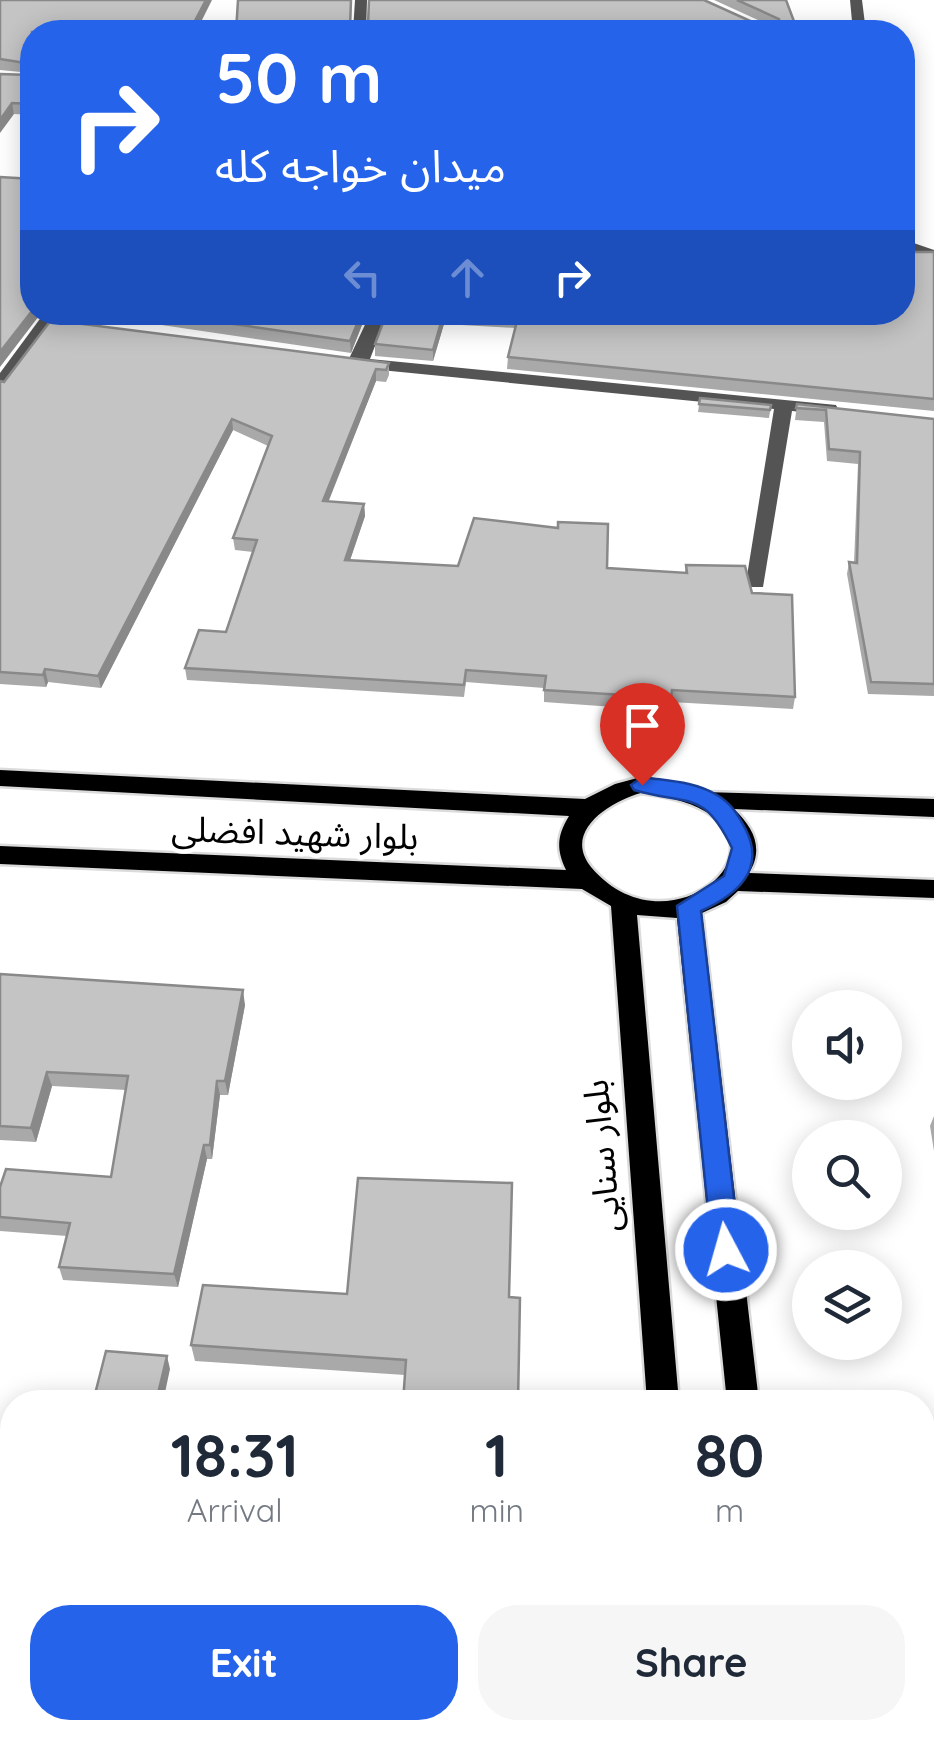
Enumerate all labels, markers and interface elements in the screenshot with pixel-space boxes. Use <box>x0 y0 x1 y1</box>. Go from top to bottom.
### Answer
text: 50 m <box>215 33 382 121</box>
icon: right <box>50 60 180 190</box>
text: میدان خواجه کله <box>215 137 506 193</box>
icon: left <box>335 250 390 305</box>
icon: ahead <box>440 250 495 305</box>
icon: right <box>545 250 600 305</box>
pin <box>600 683 685 786</box>
icon: arrive <box>615 698 670 753</box>
street label: بلوار شهید افضلی <box>171 806 419 858</box>
map controls <box>792 990 902 1360</box>
button: sound <box>792 990 902 1100</box>
street label: بلوار سنایی <box>572 1078 630 1234</box>
button: search <box>792 1120 902 1230</box>
position arrow <box>674 1198 778 1302</box>
button: layers <box>792 1250 902 1360</box>
text: 18:31 <box>171 1417 299 1492</box>
text: 1 <box>485 1417 508 1492</box>
text: 80 <box>695 1417 764 1492</box>
text: Arrival <box>187 1490 283 1530</box>
text: min <box>469 1490 524 1530</box>
text: m <box>715 1490 744 1530</box>
button: Exit <box>30 1605 458 1720</box>
button: Share <box>478 1605 905 1720</box>

